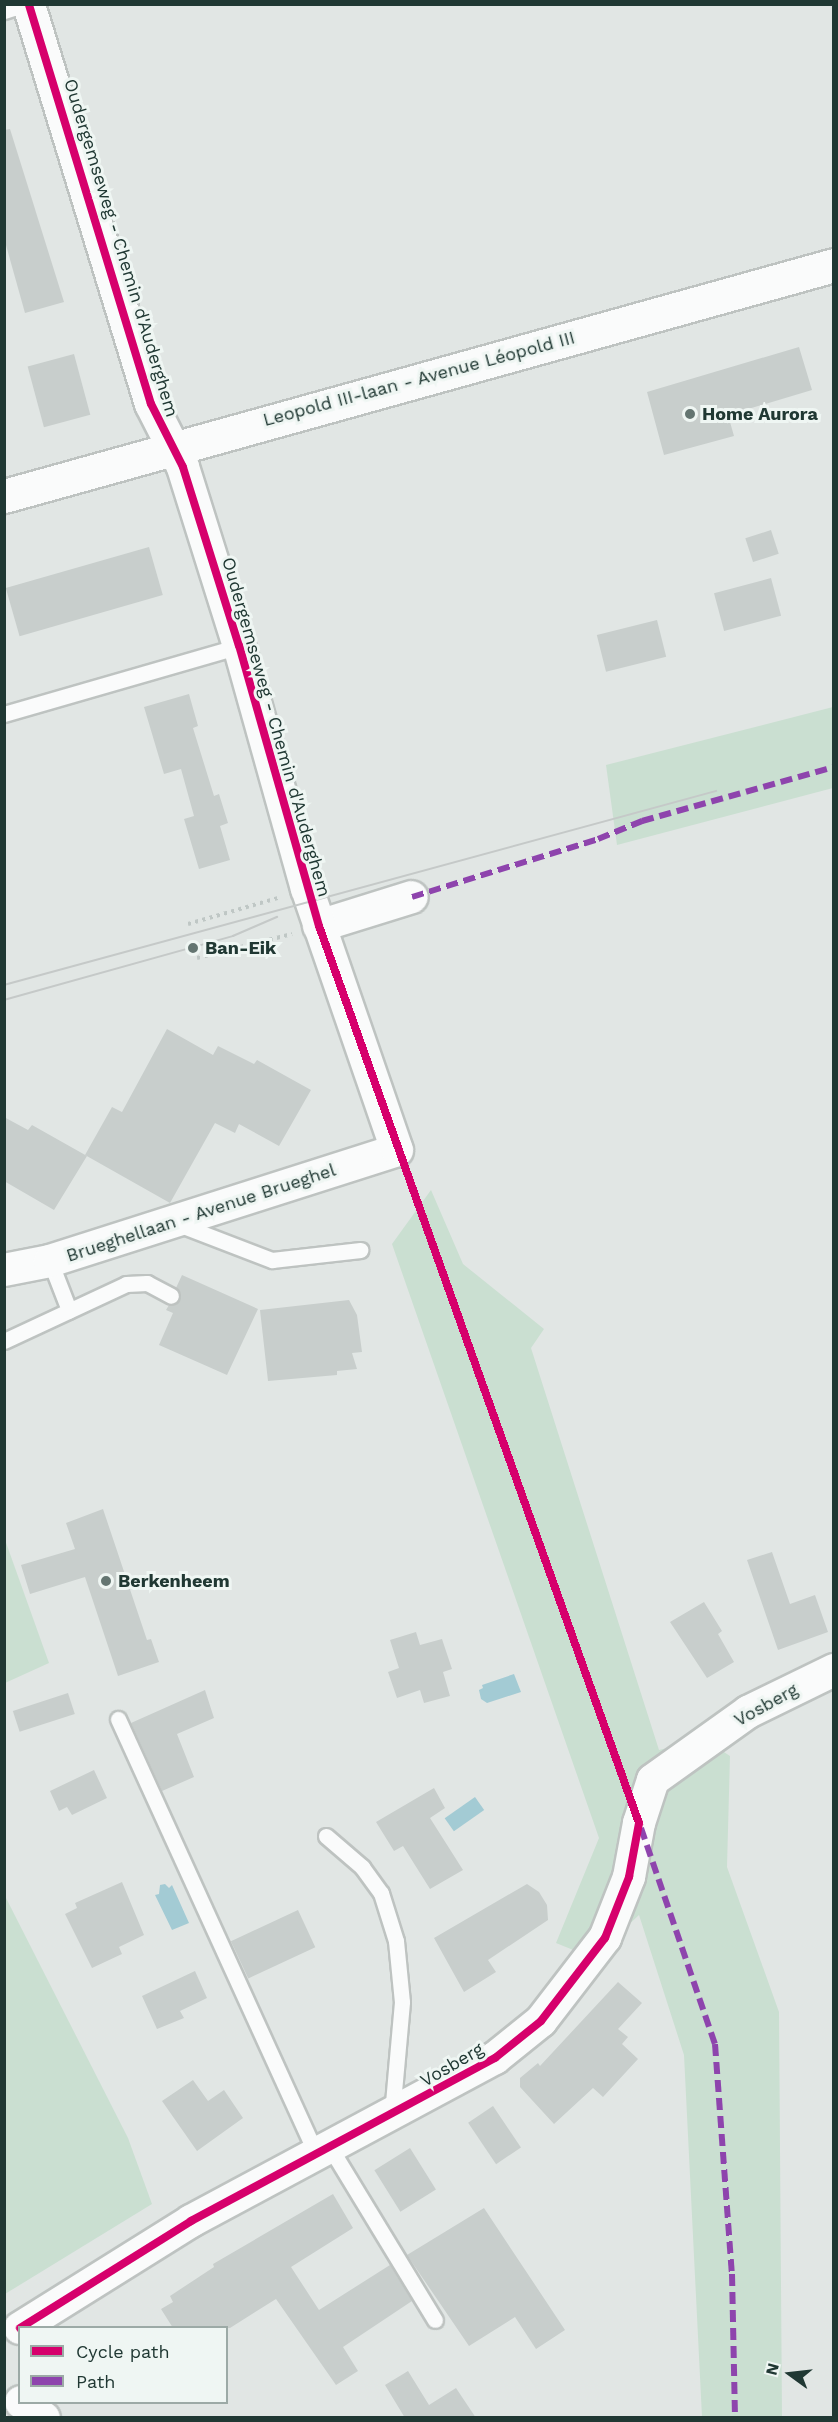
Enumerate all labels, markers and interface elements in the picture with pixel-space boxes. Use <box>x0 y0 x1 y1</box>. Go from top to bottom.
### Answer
street label: Oudergemseweg - Chemin d'Auderghem <box>59 76 183 420</box>
street label: Leopold III-laan - Avenue Léopold III <box>260 327 578 431</box>
place label: Home Aurora <box>702 403 818 425</box>
marker: Home Aurora <box>683 407 697 421</box>
street label: Oudergemseweg - Chemin d'Auderghem <box>217 555 335 899</box>
place label: Ban-Eik <box>205 937 276 959</box>
marker: Ban-Eik <box>186 941 200 955</box>
street label: Brueghellaan - Avenue Brueghel <box>63 1159 339 1267</box>
place label: Berkenheem <box>118 1570 230 1592</box>
marker: Berkenheem <box>99 1574 113 1588</box>
street label: Vosberg <box>730 1679 802 1731</box>
street label: Vosberg <box>417 2038 487 2092</box>
legend <box>18 2326 228 2404</box>
text: Cycle path <box>76 2341 170 2362</box>
north arrow <box>760 2344 820 2404</box>
text: N <box>761 2361 783 2377</box>
text: Path <box>76 2371 116 2392</box>

